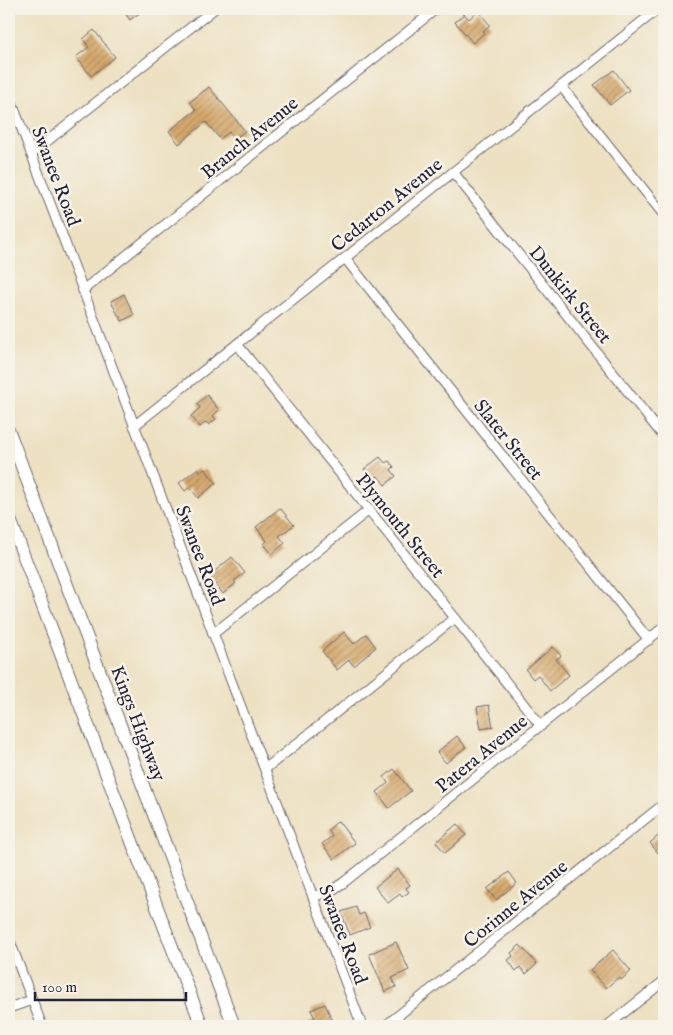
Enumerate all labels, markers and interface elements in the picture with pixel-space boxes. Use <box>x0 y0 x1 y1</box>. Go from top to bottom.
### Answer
street label: Branch Avenue <box>197 92 304 185</box>
street label: Swanee Road <box>25 123 85 231</box>
street label: Cedarton Avenue <box>327 153 448 258</box>
street label: Dunkirk Street <box>523 242 616 349</box>
street label: Slater Street <box>468 395 548 486</box>
street label: Plymouth Street <box>350 469 449 584</box>
street label: Swanee Road <box>169 502 229 610</box>
street label: Kings Highway <box>104 663 170 785</box>
street label: Patera Avenue <box>431 710 533 799</box>
street label: Corinne Avenue <box>459 855 573 954</box>
street label: Swanee Road <box>312 881 372 989</box>
scale bar <box>35 970 186 1002</box>
text: 100 m <box>42 978 78 997</box>

